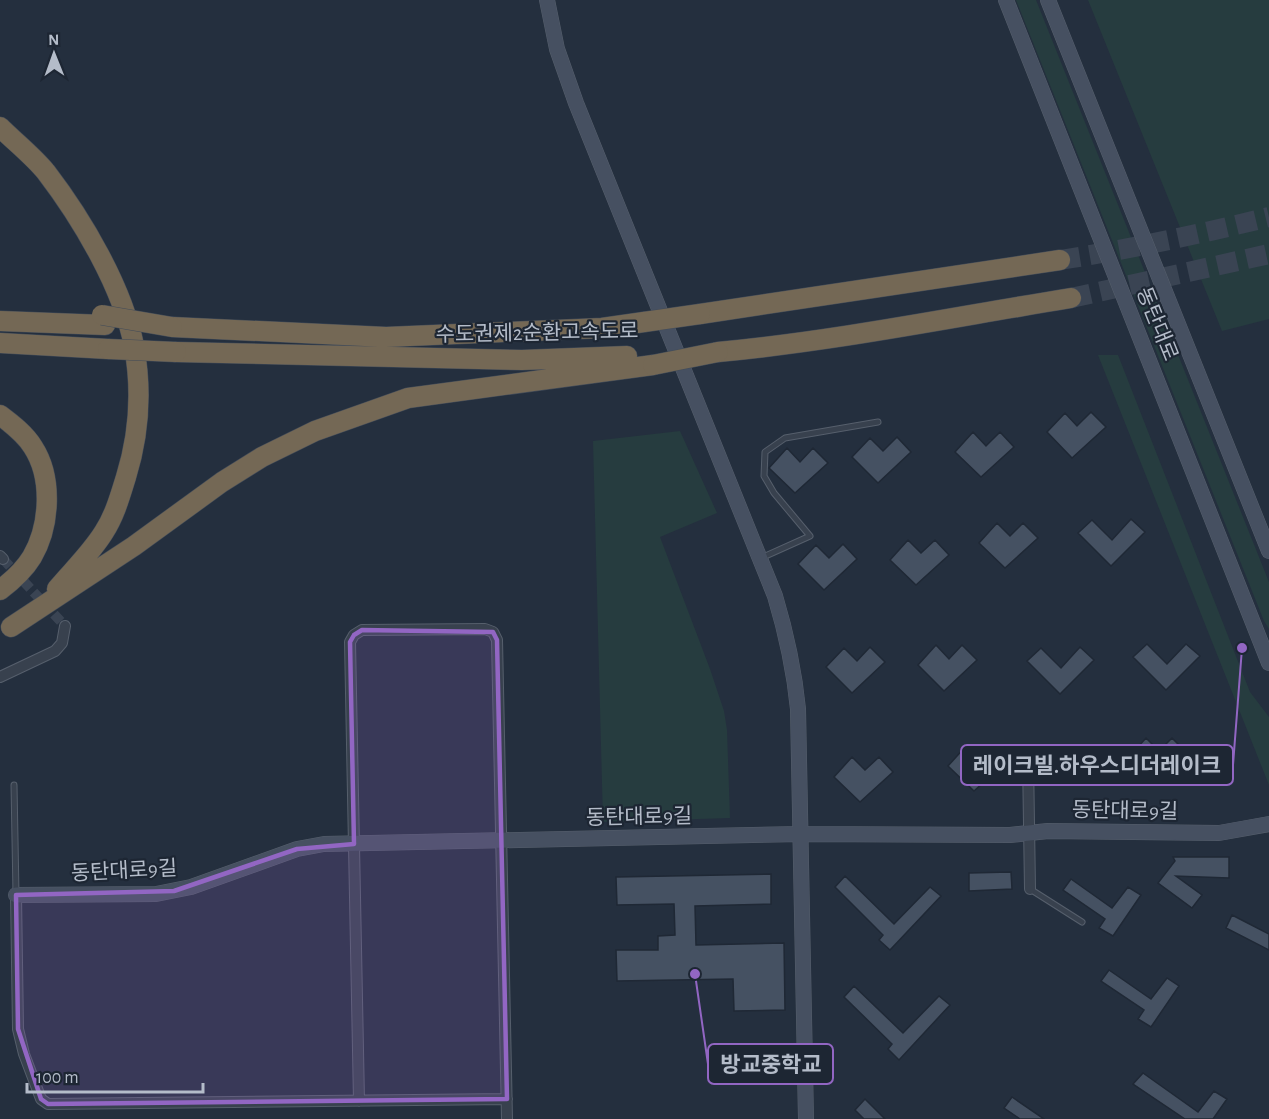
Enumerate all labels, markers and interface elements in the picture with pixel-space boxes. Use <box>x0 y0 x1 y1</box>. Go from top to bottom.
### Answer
north arrow <box>24 24 84 84</box>
text: N <box>48 32 59 48</box>
street label: 동탄대로 <box>1133 284 1182 364</box>
street label: 수도권제2순환고속도로 <box>435 320 639 345</box>
callout: 레이크빌.하우스디더레이크 <box>961 745 1233 785</box>
text: 레이크빌.하우스디더레이크 <box>973 754 1221 777</box>
street label: 동탄대로9길 <box>1072 799 1178 822</box>
street label: 동탄대로9길 <box>586 805 692 828</box>
street label: 동탄대로9길 <box>70 857 178 884</box>
callout: 방교중학교 <box>708 1044 833 1084</box>
text: 방교중학교 <box>720 1053 822 1076</box>
scale bar <box>27 1056 202 1094</box>
text: 100 m <box>36 1069 79 1087</box>

